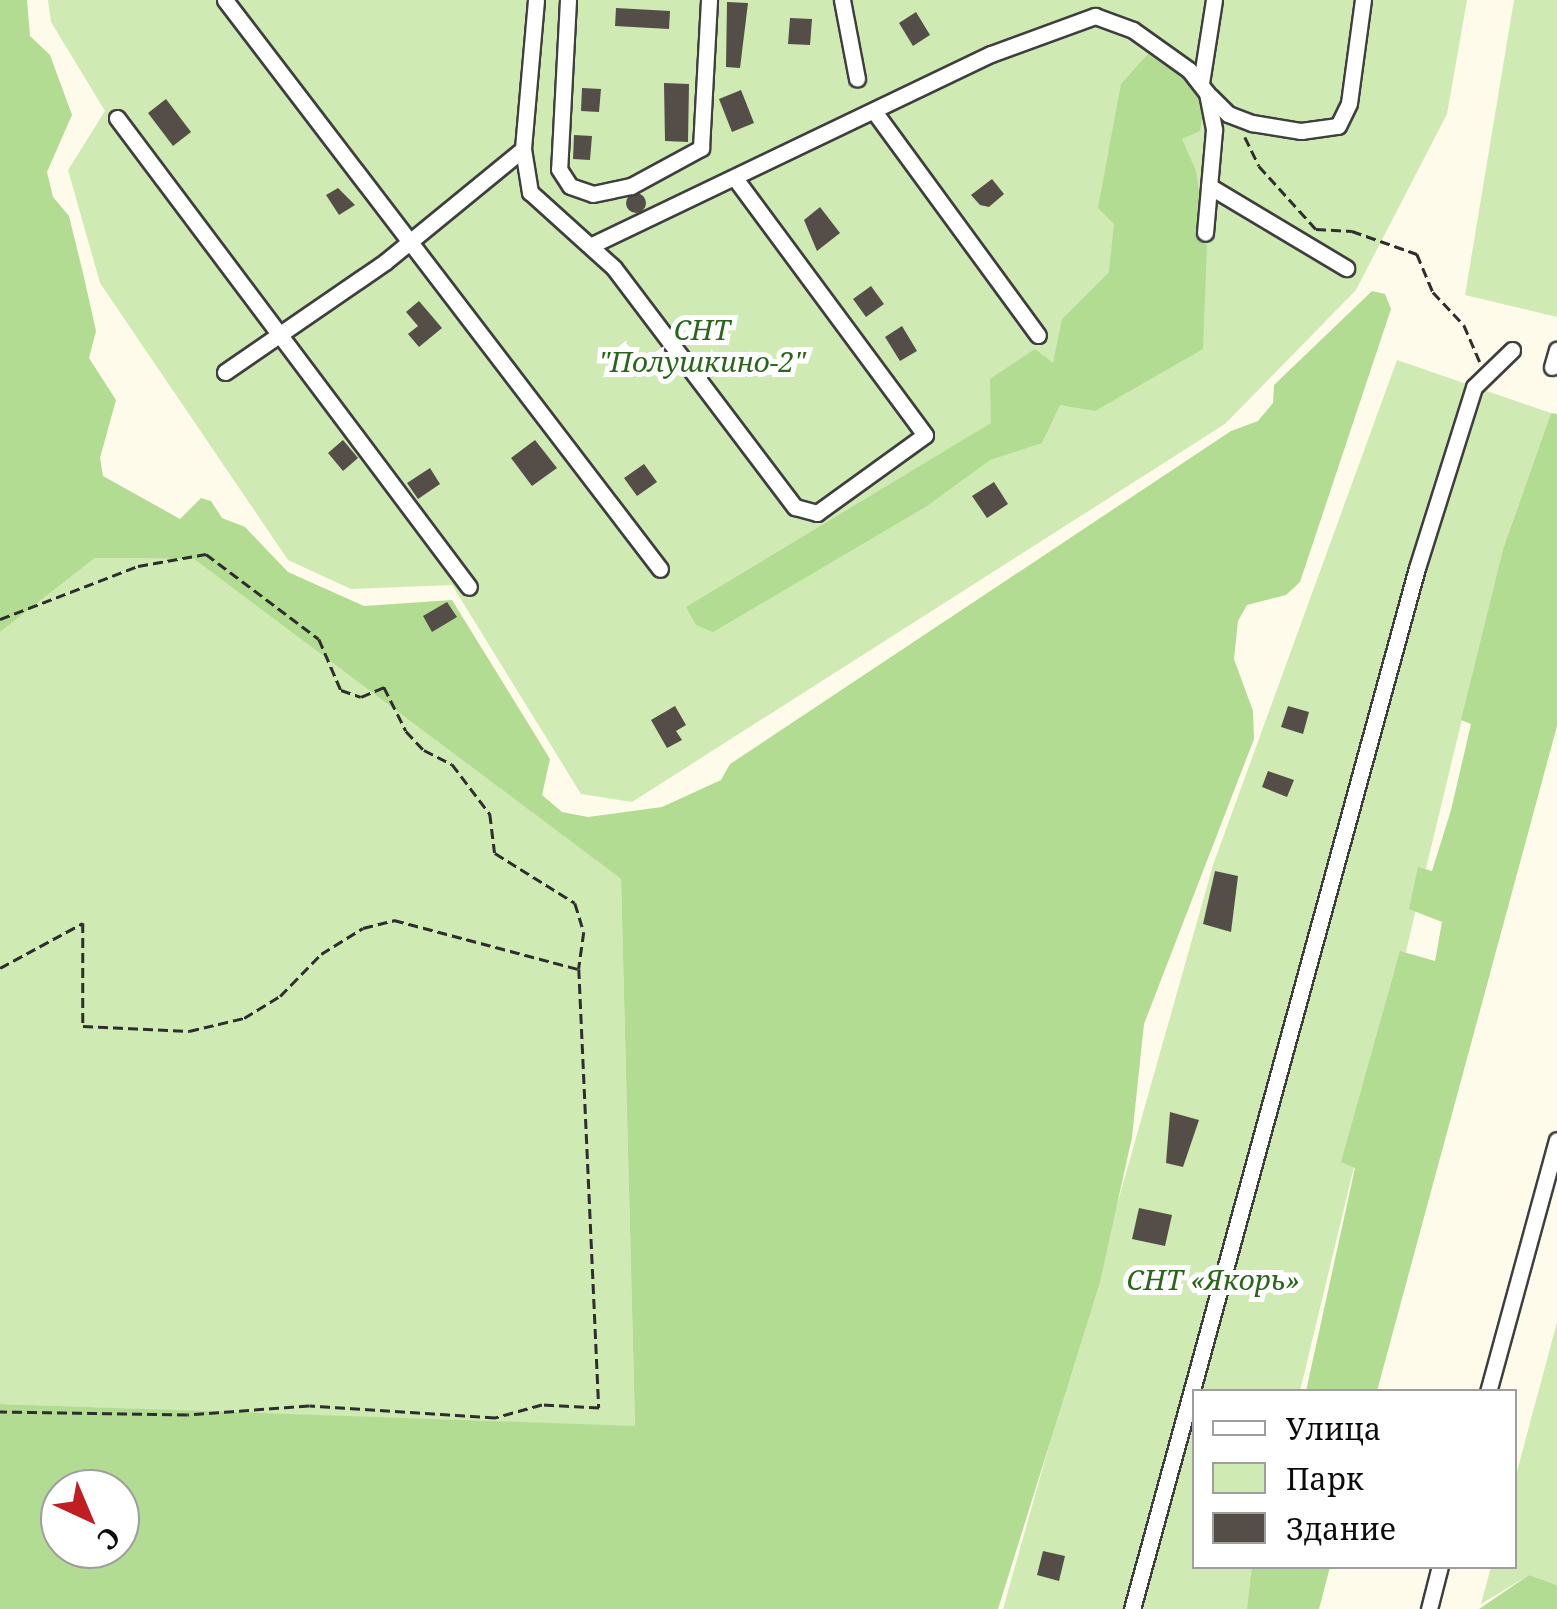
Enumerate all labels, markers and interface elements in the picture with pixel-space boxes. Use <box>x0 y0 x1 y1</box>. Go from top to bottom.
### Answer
park label: СНТ "Полушкино-2" <box>598 312 806 378</box>
park label: СНТ «Якорь» <box>1126 1262 1300 1296</box>
legend <box>1192 1389 1517 1569</box>
text: Улица <box>1286 1408 1381 1449</box>
text: Парк <box>1286 1458 1364 1499</box>
north arrow <box>40 1469 140 1569</box>
text: Здание <box>1286 1508 1396 1549</box>
text: С <box>90 1519 129 1559</box>

